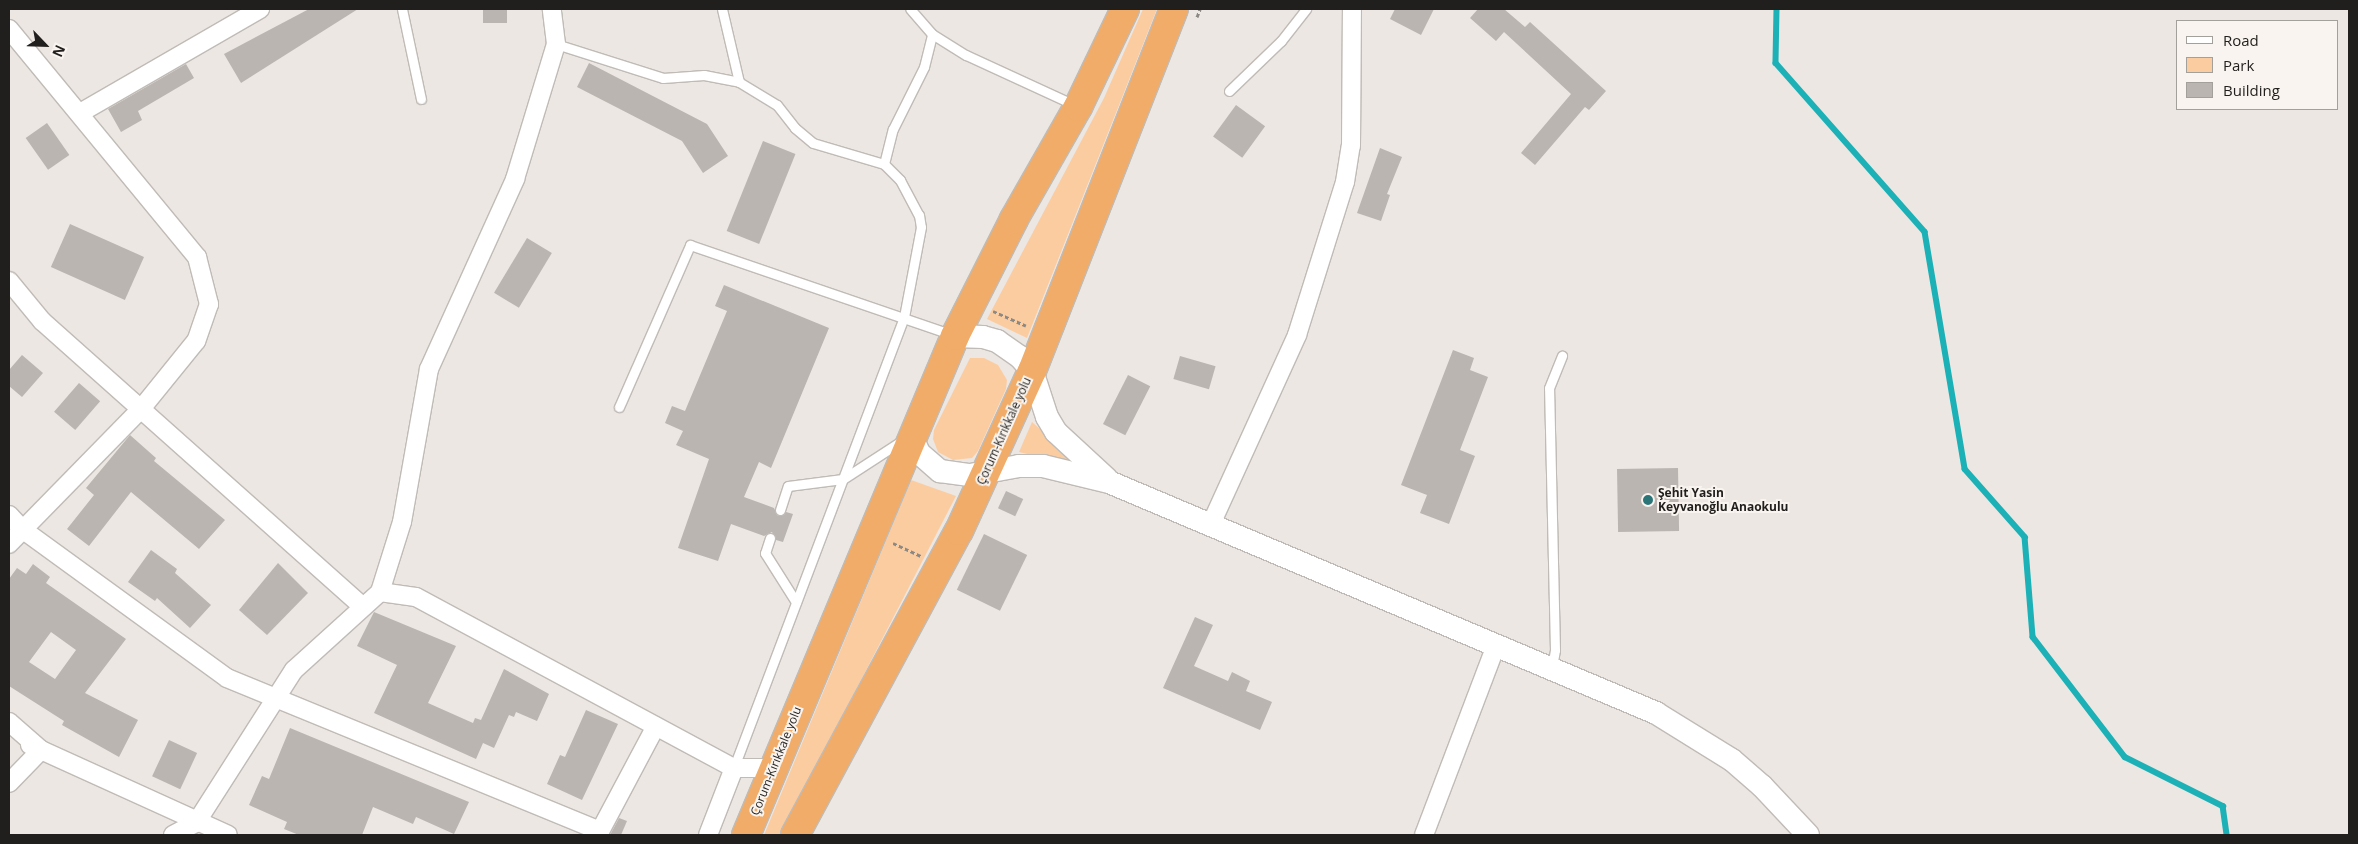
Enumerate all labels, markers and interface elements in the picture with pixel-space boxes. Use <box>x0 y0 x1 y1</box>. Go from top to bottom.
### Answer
north arrow <box>20 20 70 70</box>
legend <box>2176 20 2338 110</box>
text: Road <box>2223 30 2259 50</box>
text: N <box>48 42 70 60</box>
text: Park <box>2223 55 2254 75</box>
text: Building <box>2223 80 2280 100</box>
street label: Çorum-Kırıkkale yolu <box>974 375 1034 487</box>
place label: Şehit Yasin Keyvanoğlu Anaokulu <box>1658 486 1788 514</box>
marker: Şehit Yasin Keyvanoğlu Anaokulu <box>1642 494 1654 506</box>
street label: Çorum-Kırıkkale yolu <box>748 704 804 818</box>

